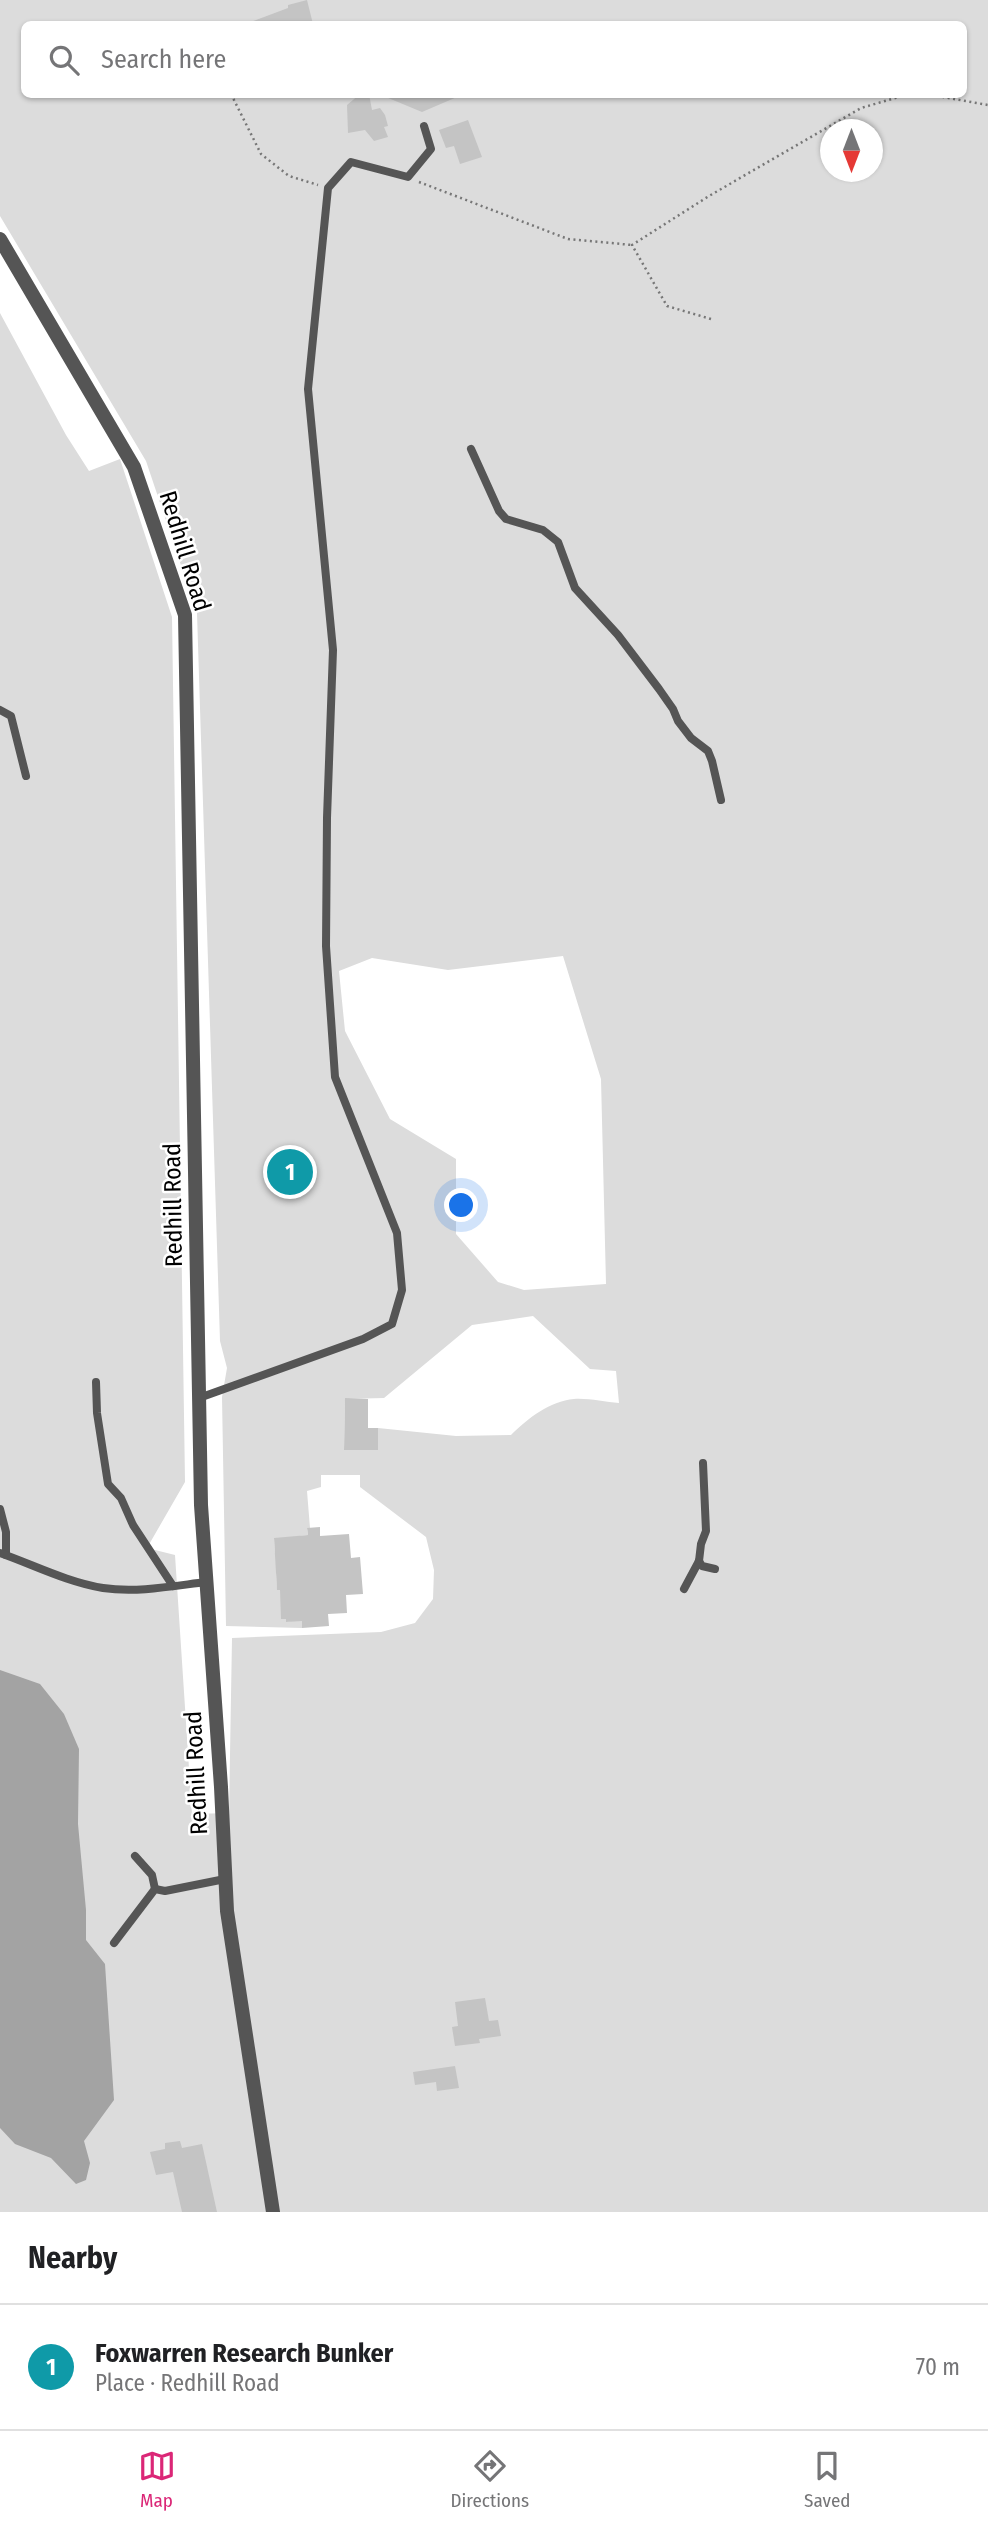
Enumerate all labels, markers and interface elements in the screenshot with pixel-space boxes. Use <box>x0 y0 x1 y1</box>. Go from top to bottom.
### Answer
search box <box>21 21 967 98</box>
icon: search <box>45 41 83 79</box>
text: Search here <box>101 44 226 75</box>
north arrow <box>820 119 883 182</box>
street label: Redhill Road <box>153 488 217 614</box>
street label: Redhill Road <box>158 1143 188 1267</box>
pin: 1 <box>267 1146 313 1198</box>
your location <box>444 1188 478 1222</box>
street label: Redhill Road <box>179 1710 213 1836</box>
text: Nearby <box>28 2240 117 2276</box>
text: Foxwarren Research Bunker <box>95 2338 393 2369</box>
text: 1 <box>46 2353 56 2381</box>
text: 70 m <box>916 2353 960 2381</box>
text: Place · Redhill Road <box>95 2369 280 2397</box>
tab: Map <box>138 2447 176 2512</box>
tab: Directions <box>451 2447 529 2512</box>
tab: Saved <box>804 2447 850 2512</box>

